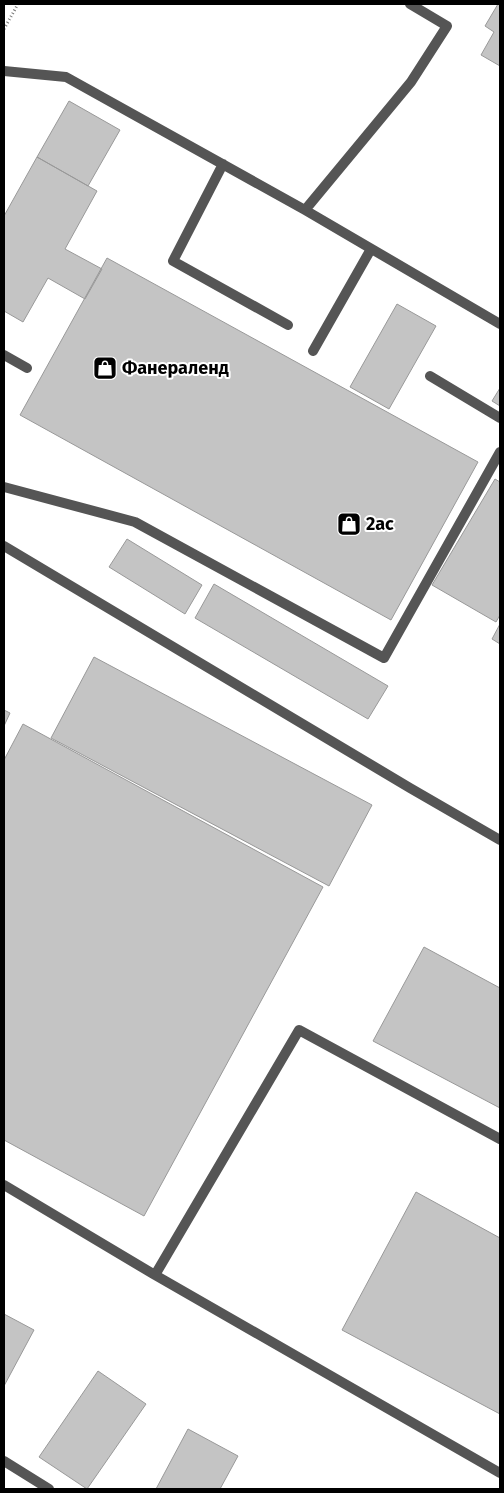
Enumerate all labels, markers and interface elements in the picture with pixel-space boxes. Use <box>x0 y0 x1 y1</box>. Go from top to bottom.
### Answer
shop icon: Фанераленд <box>92 355 118 381</box>
place label: Фанераленд <box>122 357 229 379</box>
shop icon: 2ас <box>336 511 362 537</box>
place label: 2ас <box>366 513 394 535</box>

